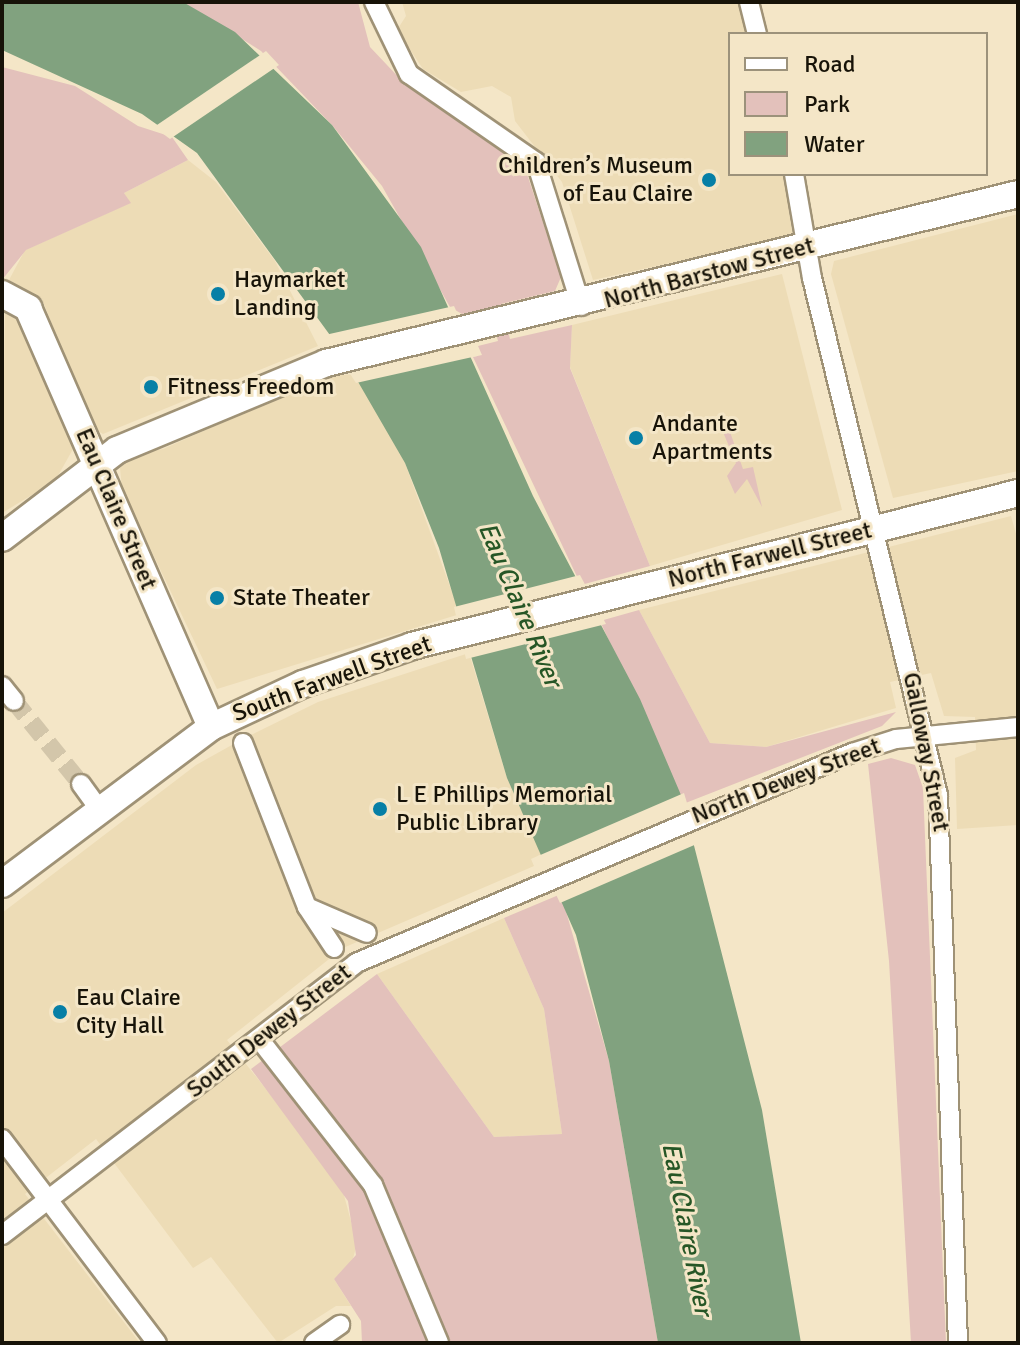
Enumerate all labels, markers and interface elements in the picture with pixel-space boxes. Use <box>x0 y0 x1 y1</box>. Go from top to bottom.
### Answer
legend <box>728 32 988 176</box>
text: Road <box>804 49 855 79</box>
text: Park <box>804 89 850 119</box>
text: Water <box>804 129 864 159</box>
place label: Children’s Museum of Eau Claire <box>498 152 693 208</box>
marker: Children’s Museum of Eau Claire <box>700 171 718 189</box>
street label: North Barstow Street <box>601 231 817 315</box>
place label: Haymarket Landing <box>234 266 345 322</box>
marker: Haymarket Landing <box>209 285 227 303</box>
place label: Fitness Freedom <box>167 373 334 401</box>
marker: Fitness Freedom <box>142 378 160 396</box>
place label: Andante Apartments <box>652 410 772 466</box>
street label: Eau Claire Street <box>69 424 163 594</box>
marker: Andante Apartments <box>627 429 645 447</box>
street label: North Farwell Street <box>665 516 875 594</box>
water label: Eau Claire River <box>470 518 568 692</box>
place label: State Theater <box>233 584 370 612</box>
marker: State Theater <box>208 589 226 607</box>
street label: South Farwell Street <box>229 630 435 728</box>
street label: Galloway Street <box>896 670 956 834</box>
street label: North Dewey Street <box>688 732 884 830</box>
place label: L E Phillips Memorial Public Library <box>396 781 612 837</box>
marker: L E Phillips Memorial Public Library <box>371 800 389 818</box>
street label: South Dewey Street <box>181 958 357 1104</box>
place label: Eau Claire City Hall <box>76 984 181 1040</box>
marker: Eau Claire City Hall <box>51 1003 69 1021</box>
water label: Eau Claire River <box>654 1140 718 1318</box>

